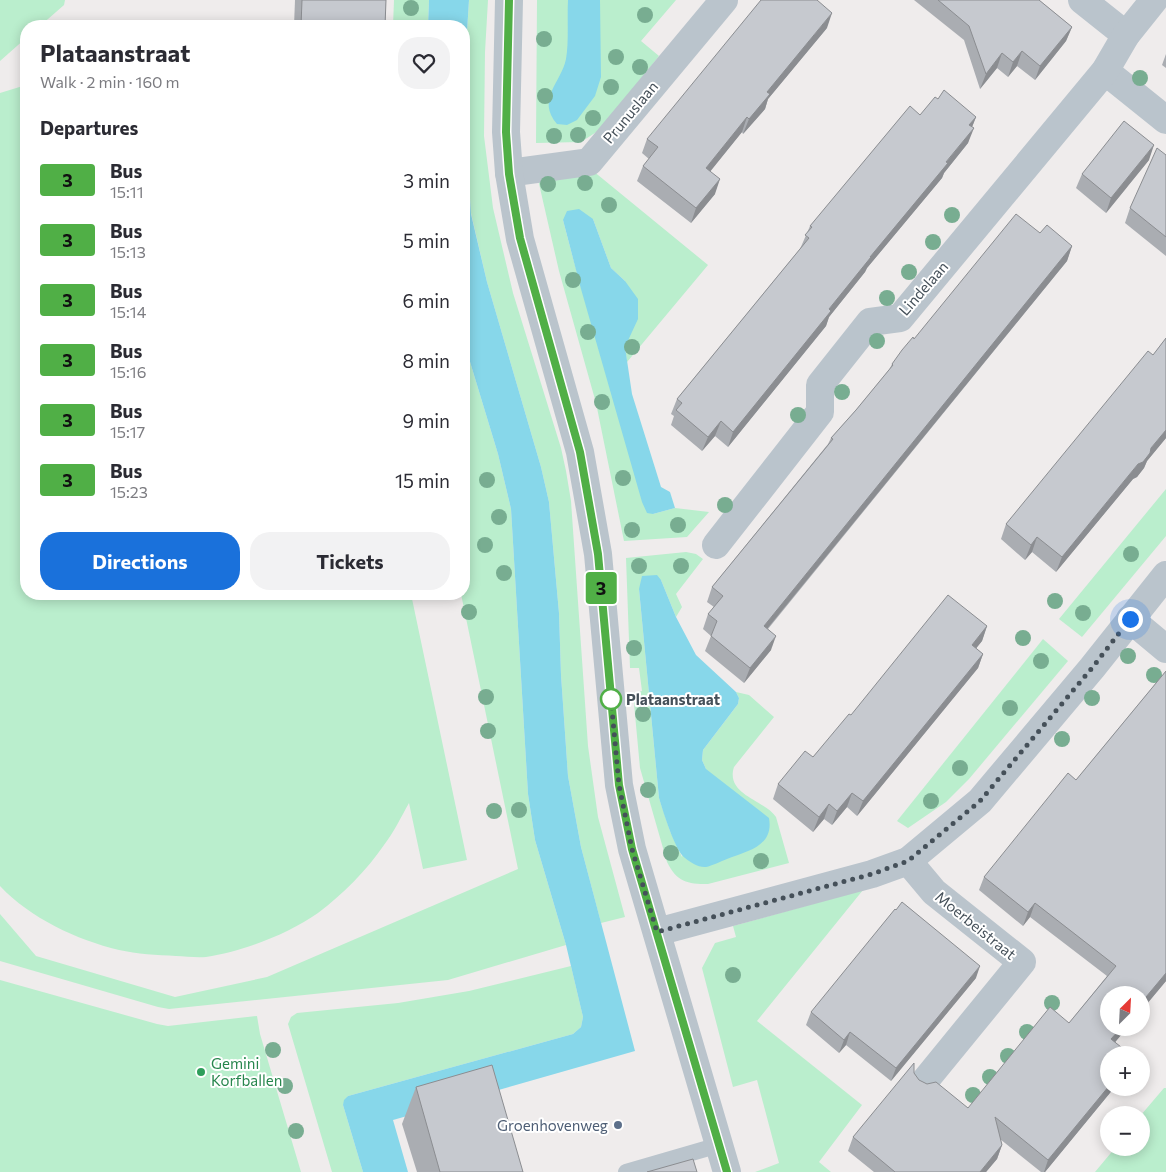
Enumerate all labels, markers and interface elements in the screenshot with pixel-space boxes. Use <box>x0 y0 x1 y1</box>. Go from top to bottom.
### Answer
button: heart <box>398 37 450 89</box>
text: Plataanstraat <box>40 38 190 67</box>
text: Walk · 2 min · 160 m <box>40 72 180 91</box>
street label: Prunuslaan <box>599 77 661 147</box>
text: Departures <box>40 116 138 139</box>
text: Bus <box>110 159 142 182</box>
text: 3 <box>62 169 73 191</box>
text: 3 min <box>403 169 450 192</box>
text: 15:11 <box>110 182 144 201</box>
text: Bus <box>110 219 142 242</box>
text: 3 <box>62 229 73 251</box>
text: 5 min <box>403 229 450 252</box>
text: 15:13 <box>110 242 146 261</box>
street label: Lindelaan <box>895 257 951 319</box>
text: Bus <box>110 279 142 302</box>
text: 3 <box>62 289 73 311</box>
text: 6 min <box>402 289 450 312</box>
text: 15:14 <box>110 302 146 321</box>
text: Bus <box>110 339 142 362</box>
text: 3 <box>62 349 73 371</box>
text: 8 min <box>402 349 450 372</box>
text: 15:16 <box>110 362 146 381</box>
text: Bus <box>110 399 142 422</box>
text: 3 <box>62 409 73 431</box>
text: 9 min <box>402 409 450 432</box>
text: 15:17 <box>110 422 145 441</box>
text: Bus <box>110 459 142 482</box>
text: 3 <box>62 469 73 491</box>
text: 15 min <box>395 469 450 492</box>
text: 15:23 <box>110 482 148 501</box>
button: Directions <box>40 532 240 590</box>
button: Tickets <box>250 532 450 590</box>
line badge: 3 <box>585 572 617 604</box>
text: 3 <box>596 577 606 599</box>
your location <box>1118 607 1143 632</box>
marker: Plataanstraat <box>600 688 622 710</box>
place label: Plataanstraat <box>626 690 720 708</box>
street label: Moerbeistraat <box>932 887 1020 963</box>
north arrow <box>1100 986 1150 1036</box>
map controls <box>1100 986 1150 1156</box>
button: + <box>1100 1046 1150 1096</box>
place label: Gemini Korfballen <box>211 1054 282 1089</box>
marker: Gemini Korfballen <box>195 1066 207 1078</box>
button: − <box>1100 1106 1150 1156</box>
place label: Groenhovenweg <box>497 1116 608 1134</box>
marker: Groenhovenweg <box>612 1119 624 1131</box>

